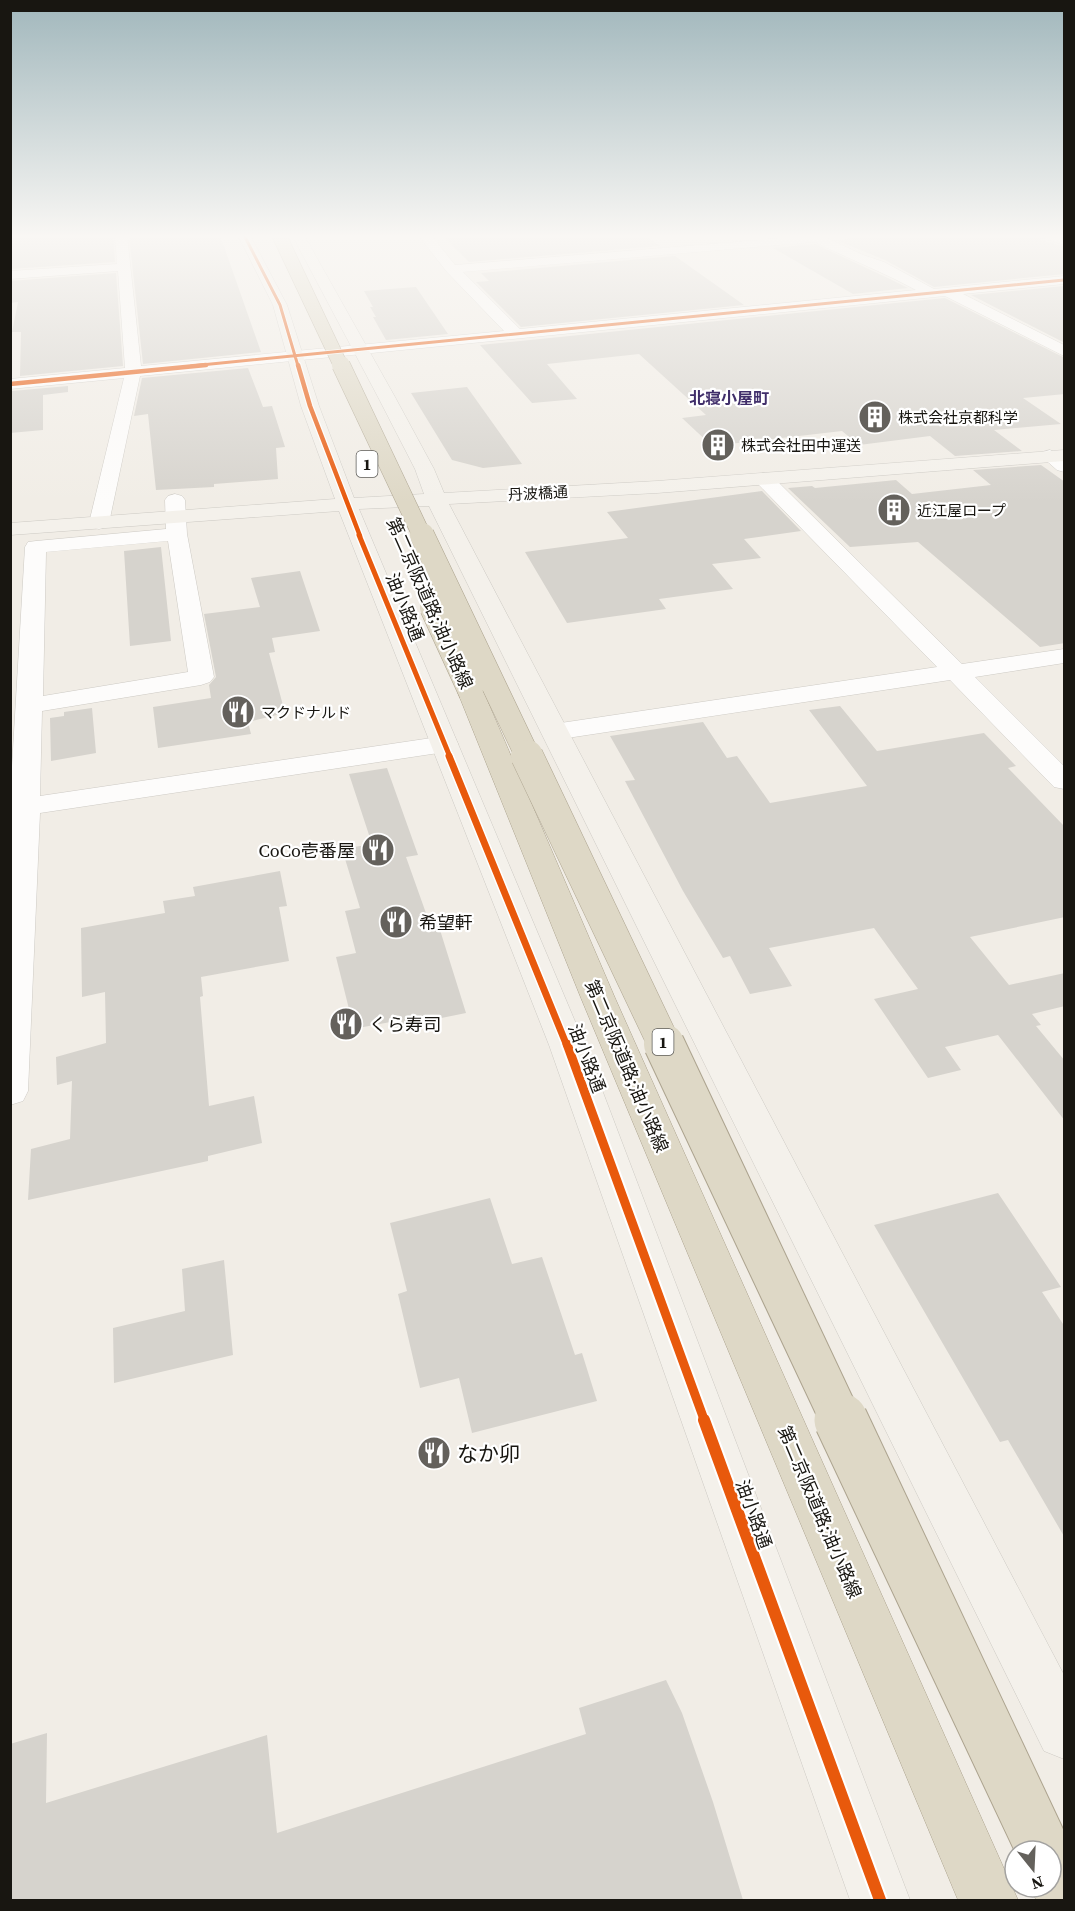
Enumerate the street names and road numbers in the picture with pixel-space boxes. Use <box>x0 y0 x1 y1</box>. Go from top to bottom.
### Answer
road number: 1 <box>356 451 378 477</box>
street label: 丹波橋通 <box>507 481 569 505</box>
street label: 第二京阪道路;油小路線 <box>381 513 479 693</box>
street label: 油小路通 <box>380 569 430 645</box>
street label: 第二京阪道路;油小路線 <box>579 976 675 1156</box>
street label: 油小路通 <box>562 1020 612 1096</box>
road number: 1 <box>652 1029 674 1055</box>
street label: 第二京阪道路;油小路線 <box>772 1422 868 1602</box>
street label: 油小路通 <box>730 1476 778 1552</box>

